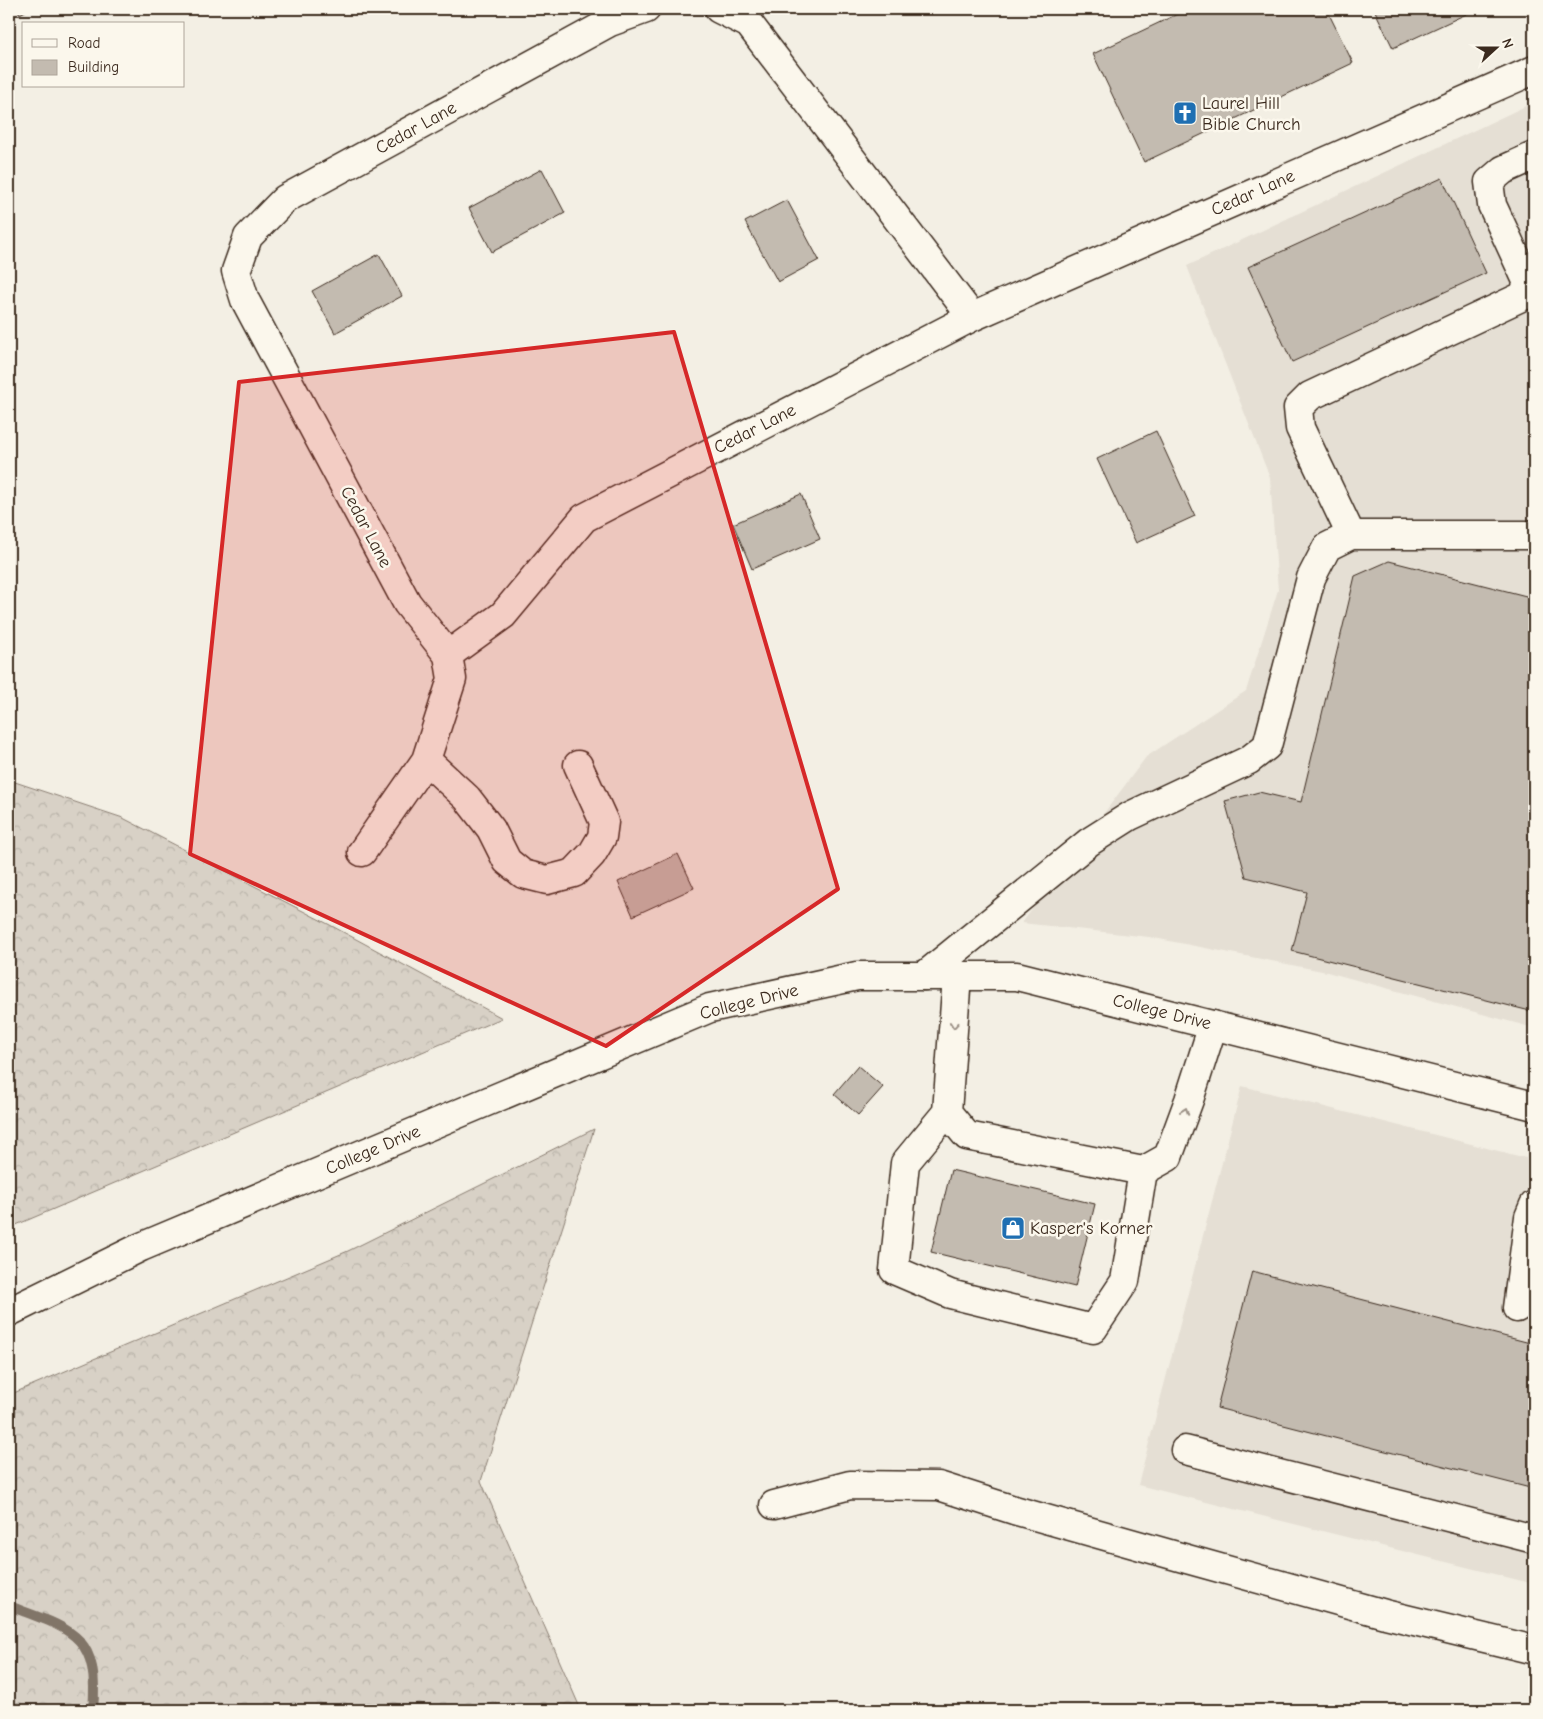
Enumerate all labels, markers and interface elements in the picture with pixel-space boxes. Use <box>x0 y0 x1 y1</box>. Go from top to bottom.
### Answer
legend <box>22 22 185 88</box>
north arrow <box>1470 22 1520 72</box>
text: Road <box>68 34 100 52</box>
text: N <box>1498 36 1517 51</box>
text: Building <box>68 58 119 76</box>
place label: Laurel Hill Bible Church <box>1202 93 1301 135</box>
street label: Cedar Lane <box>372 97 460 159</box>
church icon: Laurel Hill Bible Church <box>1172 100 1198 126</box>
street label: Cedar Lane <box>1208 165 1298 221</box>
street label: Cedar Lane <box>711 399 799 459</box>
street label: Cedar Lane <box>336 483 396 571</box>
street label: College Drive <box>698 980 800 1024</box>
street label: College Drive <box>1111 990 1213 1034</box>
one-way arrow <box>949 1021 960 1029</box>
one-way arrow <box>1179 1107 1189 1116</box>
street label: College Drive <box>323 1121 423 1179</box>
shop icon: Kasper's Korner <box>1000 1215 1026 1241</box>
place label: Kasper's Korner <box>1030 1218 1153 1239</box>

